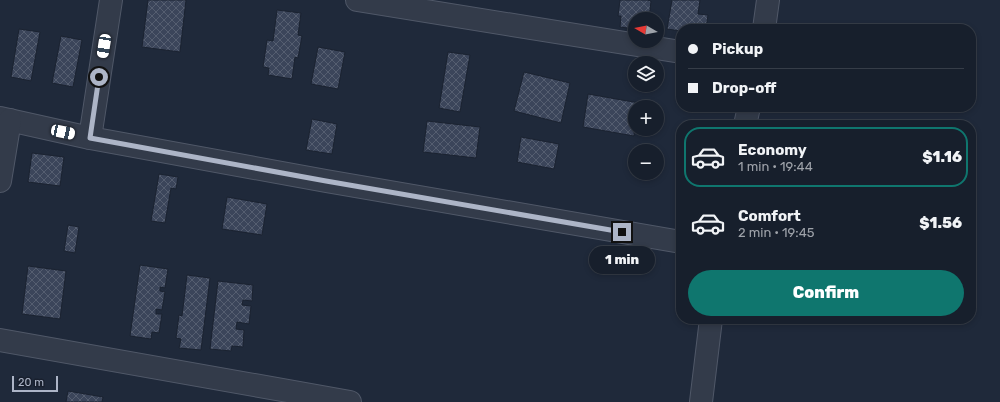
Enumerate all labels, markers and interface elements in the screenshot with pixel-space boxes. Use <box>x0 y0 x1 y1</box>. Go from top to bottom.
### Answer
north arrow <box>628 12 664 48</box>
map controls <box>628 12 664 180</box>
car <box>96 33 112 59</box>
text: Pickup <box>712 40 763 58</box>
button: layers <box>628 56 664 92</box>
route start <box>90 68 108 86</box>
text: Drop-off <box>712 79 776 97</box>
button: + <box>628 100 664 136</box>
car <box>50 124 76 140</box>
icon: car <box>690 139 726 175</box>
text: Economy <box>738 141 807 159</box>
button: − <box>628 144 664 180</box>
text: $1.16 <box>922 148 962 166</box>
text: 1 min · 19:44 <box>738 159 813 174</box>
icon: car <box>690 205 726 241</box>
text: Comfort <box>738 207 801 225</box>
text: $1.56 <box>919 214 962 232</box>
route end <box>613 223 631 241</box>
text: 2 min · 19:45 <box>738 225 814 240</box>
callout: 1 min <box>589 246 655 274</box>
text: 1 min <box>605 252 639 267</box>
button: Confirm <box>688 270 964 316</box>
scale bar <box>12 374 58 393</box>
text: 20 m <box>18 376 44 389</box>

